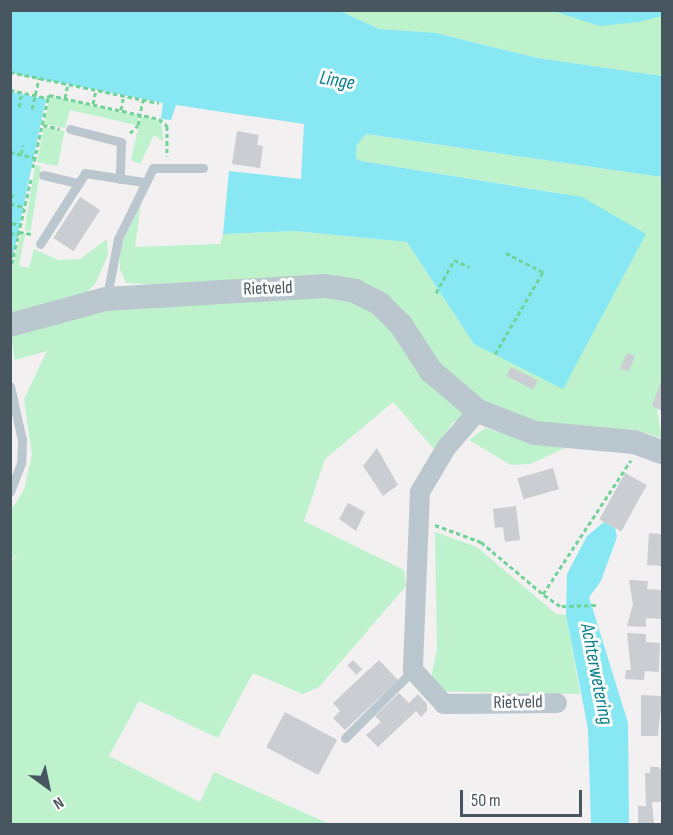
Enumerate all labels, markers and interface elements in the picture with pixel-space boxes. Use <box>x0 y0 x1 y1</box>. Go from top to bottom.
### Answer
water label: Linge <box>318 66 356 96</box>
street label: Rietveld <box>243 277 293 301</box>
water label: Achterwetering <box>574 621 618 727</box>
street label: Rietveld <box>493 692 543 714</box>
north arrow <box>18 757 78 817</box>
scale bar <box>463 778 584 816</box>
text: 50 m <box>471 790 501 811</box>
text: N <box>49 792 67 813</box>

